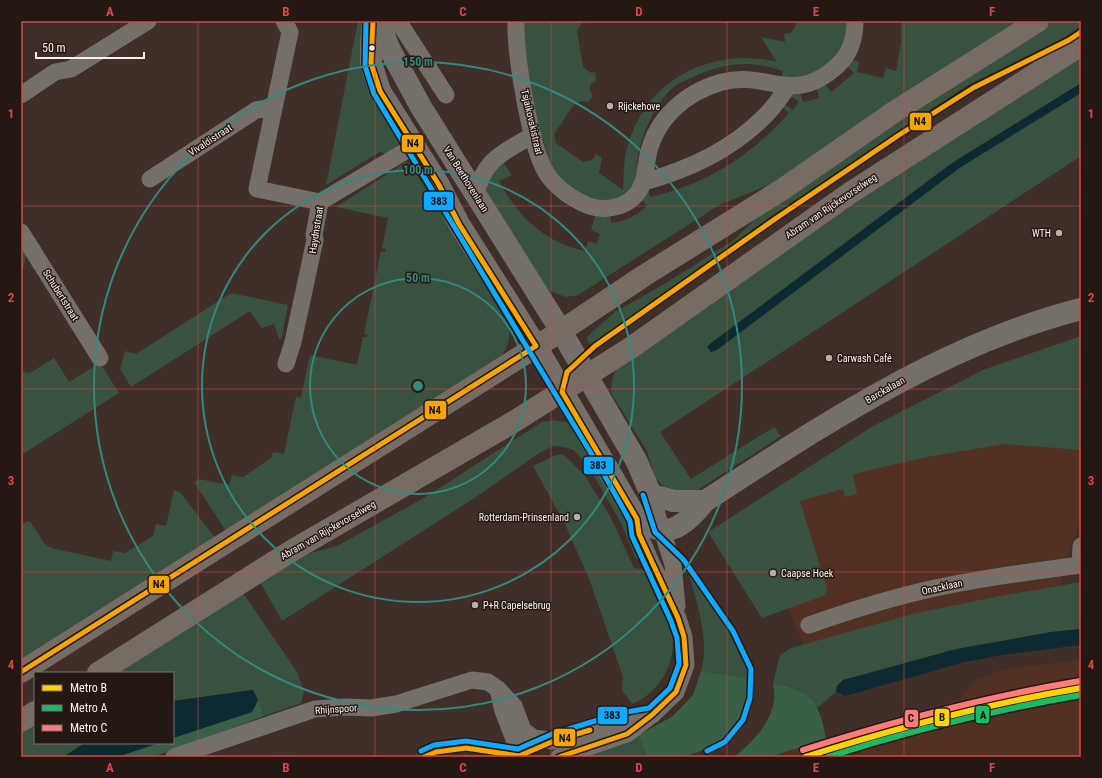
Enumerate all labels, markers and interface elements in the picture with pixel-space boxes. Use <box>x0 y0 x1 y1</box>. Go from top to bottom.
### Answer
text: A <box>106 4 114 19</box>
text: B <box>282 4 290 19</box>
text: C <box>459 4 467 19</box>
text: D <box>635 4 643 19</box>
text: E <box>813 4 820 19</box>
text: F <box>989 4 995 19</box>
scale bar <box>36 34 144 60</box>
text: 50 m <box>42 41 66 55</box>
unlabelled marker <box>367 43 377 53</box>
text: 150 m <box>403 55 433 69</box>
street label: Tsjaikovskistraat <box>519 88 545 156</box>
marker: Rijckehove <box>605 101 615 111</box>
place label: Rijckehove <box>618 101 661 112</box>
text: 1 <box>8 106 14 121</box>
text: 1 <box>1088 106 1094 121</box>
line badge: N4 <box>909 112 932 131</box>
text: N4 <box>914 115 927 128</box>
street label: Vivaldistraat <box>186 122 234 158</box>
line badge: N4 <box>401 134 424 153</box>
text: N4 <box>407 137 420 150</box>
street label: Van Beethovenlaan <box>441 144 491 214</box>
text: 100 m <box>403 163 433 177</box>
street label: Abram van Rijckevorselweg <box>783 171 879 241</box>
line badge: 383 <box>423 191 454 211</box>
text: 383 <box>431 195 448 208</box>
street label: Haydnstraat <box>307 206 325 254</box>
place label: WTH <box>1032 228 1051 239</box>
marker: WTH <box>1054 228 1064 238</box>
street label: Schubertstraat <box>41 267 81 323</box>
text: 50 m <box>406 271 430 285</box>
text: 2 <box>8 290 15 305</box>
text: 2 <box>1088 290 1095 305</box>
marker: Carwash Café <box>824 353 834 363</box>
place label: Carwash Café <box>837 353 892 364</box>
street label: Barckalaan <box>863 374 907 406</box>
centre of rings <box>411 379 425 393</box>
line badge: N4 <box>424 400 447 420</box>
text: N4 <box>429 404 442 417</box>
line badge: 383 <box>583 456 614 475</box>
text: 383 <box>590 459 607 472</box>
text: 3 <box>8 473 14 488</box>
text: 3 <box>1088 473 1094 488</box>
street label: Abram van Rijckevorselweg <box>279 498 377 562</box>
place label: Rotterdam-Prinsenland <box>479 512 569 523</box>
marker: Rotterdam-Prinsenland <box>572 512 582 522</box>
marker: Caapse Hoek <box>768 568 778 578</box>
place label: Caapse Hoek <box>781 568 834 579</box>
line badge: N4 <box>148 575 170 594</box>
street label: Onacklaan <box>921 577 964 597</box>
text: N4 <box>153 578 166 591</box>
marker: P+R Capelsebrug <box>470 600 480 610</box>
place label: P+R Capelsebrug <box>483 600 551 611</box>
text: 4 <box>8 657 15 672</box>
text: 4 <box>1088 657 1095 672</box>
legend <box>34 672 174 744</box>
text: Metro B <box>70 681 107 695</box>
text: Metro A <box>70 701 108 715</box>
street label: Rhijnspoor <box>315 702 357 716</box>
line badge: A <box>975 705 990 724</box>
line badge: 383 <box>597 706 628 725</box>
line badge: B <box>934 708 950 727</box>
text: 383 <box>604 709 621 722</box>
line badge: C <box>904 709 919 728</box>
text: A <box>980 709 987 722</box>
text: B <box>939 711 945 724</box>
text: C <box>908 712 914 725</box>
text: Metro C <box>70 721 108 735</box>
line badge: N4 <box>553 728 576 747</box>
text: N4 <box>559 732 572 745</box>
text: A <box>106 760 114 775</box>
text: B <box>282 760 290 775</box>
text: C <box>459 760 467 775</box>
text: D <box>635 760 643 775</box>
text: E <box>813 760 820 775</box>
text: F <box>989 760 995 775</box>

